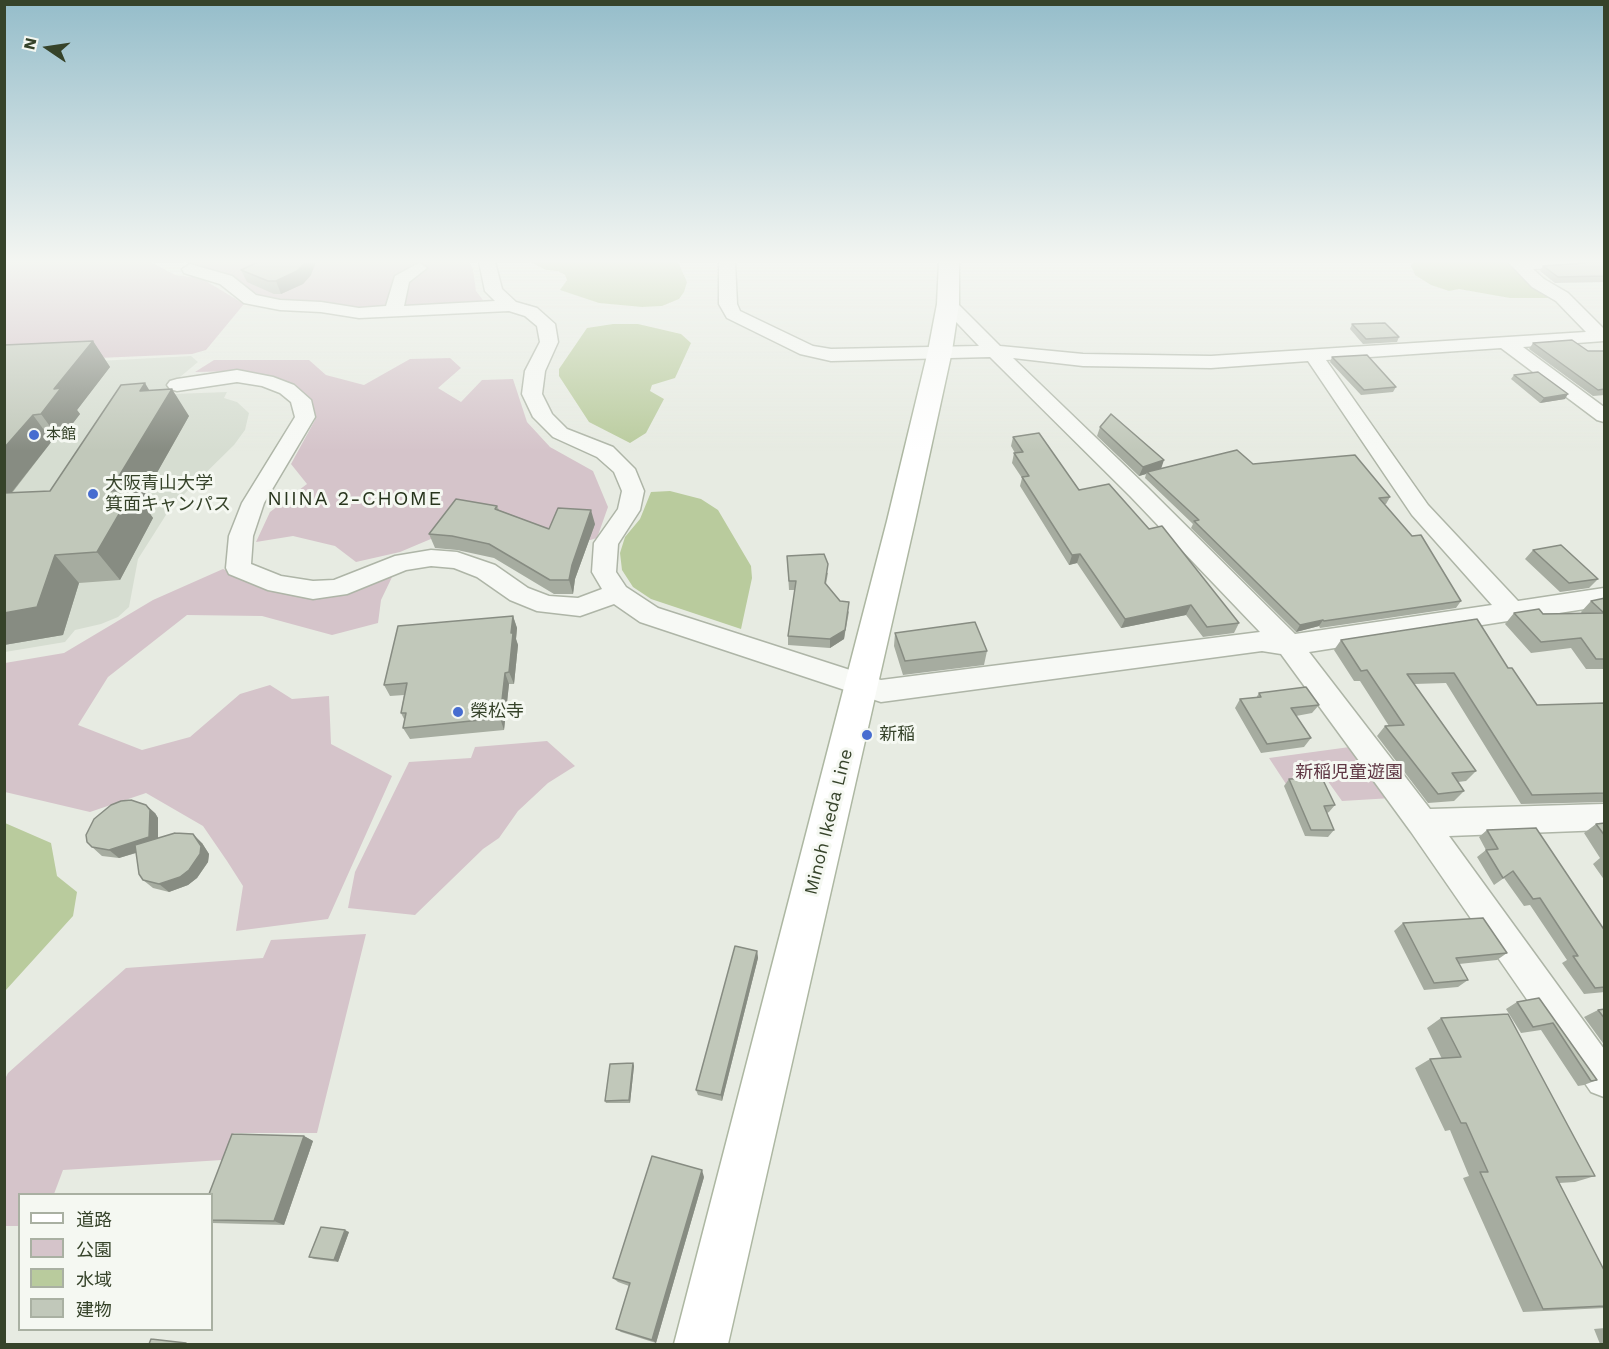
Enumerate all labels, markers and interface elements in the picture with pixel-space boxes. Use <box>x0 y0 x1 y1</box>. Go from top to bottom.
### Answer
north arrow <box>18 18 78 78</box>
text: N <box>19 36 41 52</box>
place label: 本館 <box>46 426 76 444</box>
marker: 本館 <box>27 428 41 442</box>
place label: 大阪青山大学 箕面キャンパス <box>105 473 231 516</box>
marker: 大阪青山大学 箕面キャンパス <box>86 487 100 501</box>
district label: NIINA 2-CHOME <box>267 487 443 511</box>
place label: 榮松寺 <box>470 701 524 723</box>
marker: 榮松寺 <box>451 705 465 719</box>
place label: 新稲 <box>879 724 915 746</box>
marker: 新稲 <box>860 728 874 742</box>
street label: Minoh Ikeda Line <box>800 747 858 897</box>
park label: 新稲児童遊園 <box>1295 762 1403 784</box>
legend <box>18 1193 213 1331</box>
text: 道路 <box>76 1209 112 1230</box>
text: 公園 <box>76 1239 112 1260</box>
text: 水域 <box>76 1269 112 1290</box>
text: 建物 <box>76 1299 112 1320</box>

